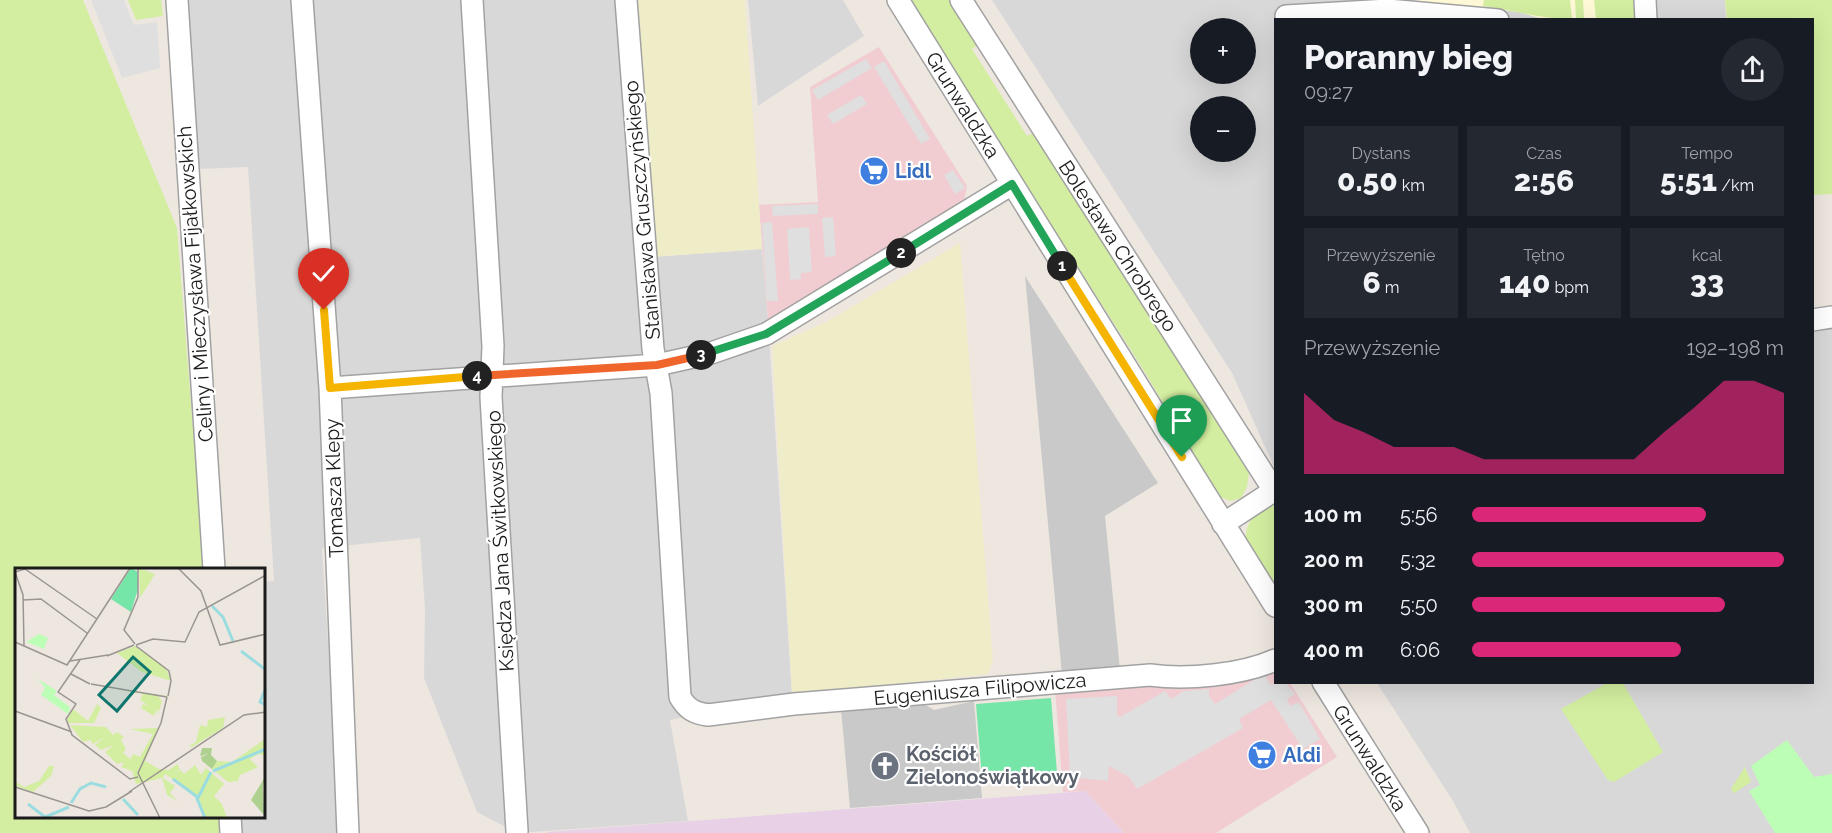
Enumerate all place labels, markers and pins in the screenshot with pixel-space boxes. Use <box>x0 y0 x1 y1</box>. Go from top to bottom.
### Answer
supermarket icon: Lidl <box>858 155 890 187</box>
place label: Lidl <box>895 159 932 183</box>
pin: 2 <box>886 238 916 268</box>
pin <box>298 248 349 310</box>
pin: 1 <box>1047 251 1077 281</box>
pin: 3 <box>686 340 716 370</box>
pin: 4 <box>462 361 492 391</box>
pin <box>1156 395 1207 457</box>
supermarket icon: Aldi <box>1246 739 1278 771</box>
place label: Kościół Zielonoświątkowy <box>906 742 1079 789</box>
place label: Aldi <box>1283 743 1321 767</box>
church icon: Kościół Zielonoświątkowy <box>869 750 901 782</box>

